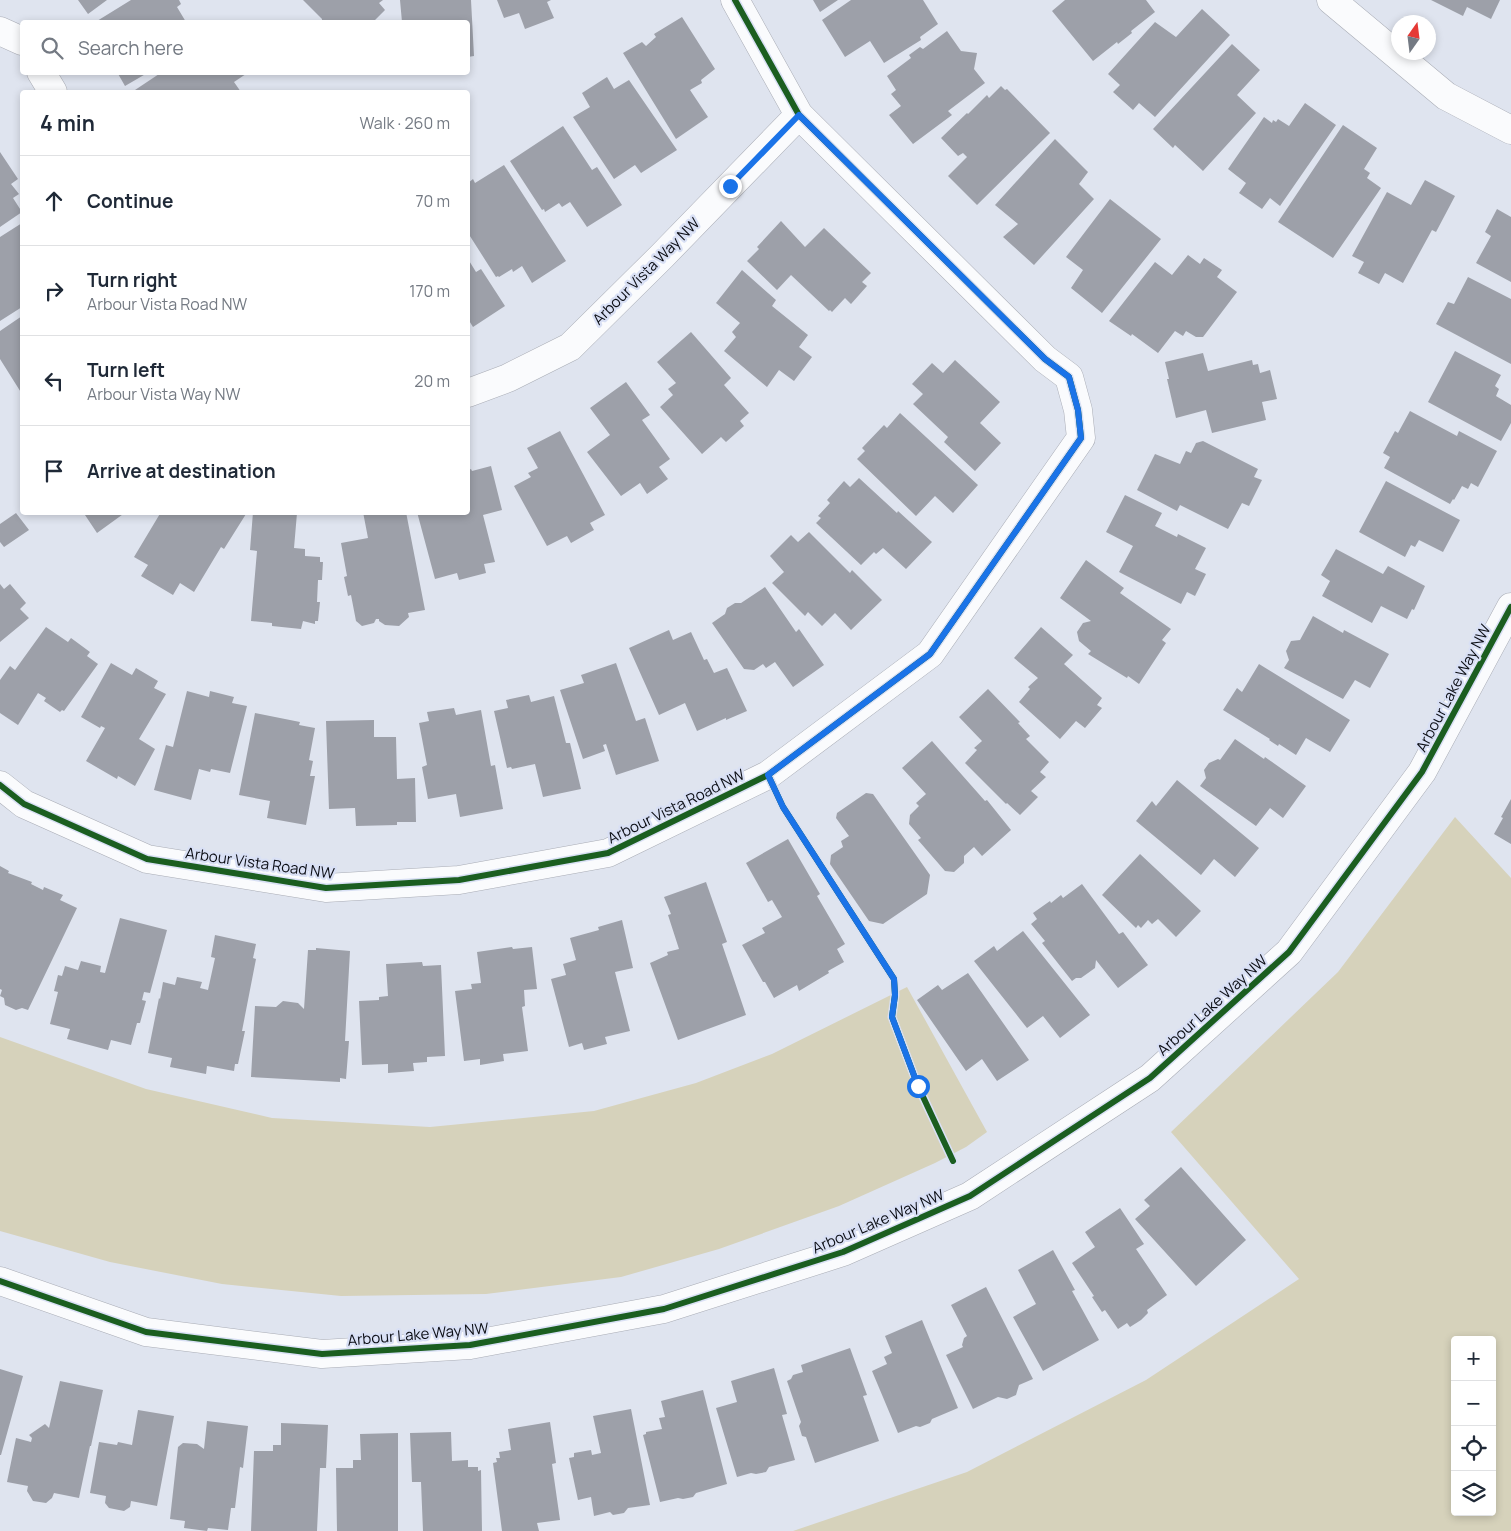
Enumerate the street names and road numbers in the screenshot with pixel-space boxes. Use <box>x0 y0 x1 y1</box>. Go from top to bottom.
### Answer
street label: Arbour Vista Way NW <box>588 213 704 329</box>
street label: Arbour Lake Way NW <box>1411 621 1495 755</box>
street label: Arbour Vista Road NW <box>604 764 748 848</box>
street label: Arbour Vista Road NW <box>184 842 336 884</box>
street label: Arbour Lake Way NW <box>1152 950 1272 1060</box>
street label: Arbour Lake Way NW <box>809 1184 947 1258</box>
street label: Arbour Lake Way NW <box>347 1317 489 1351</box>

